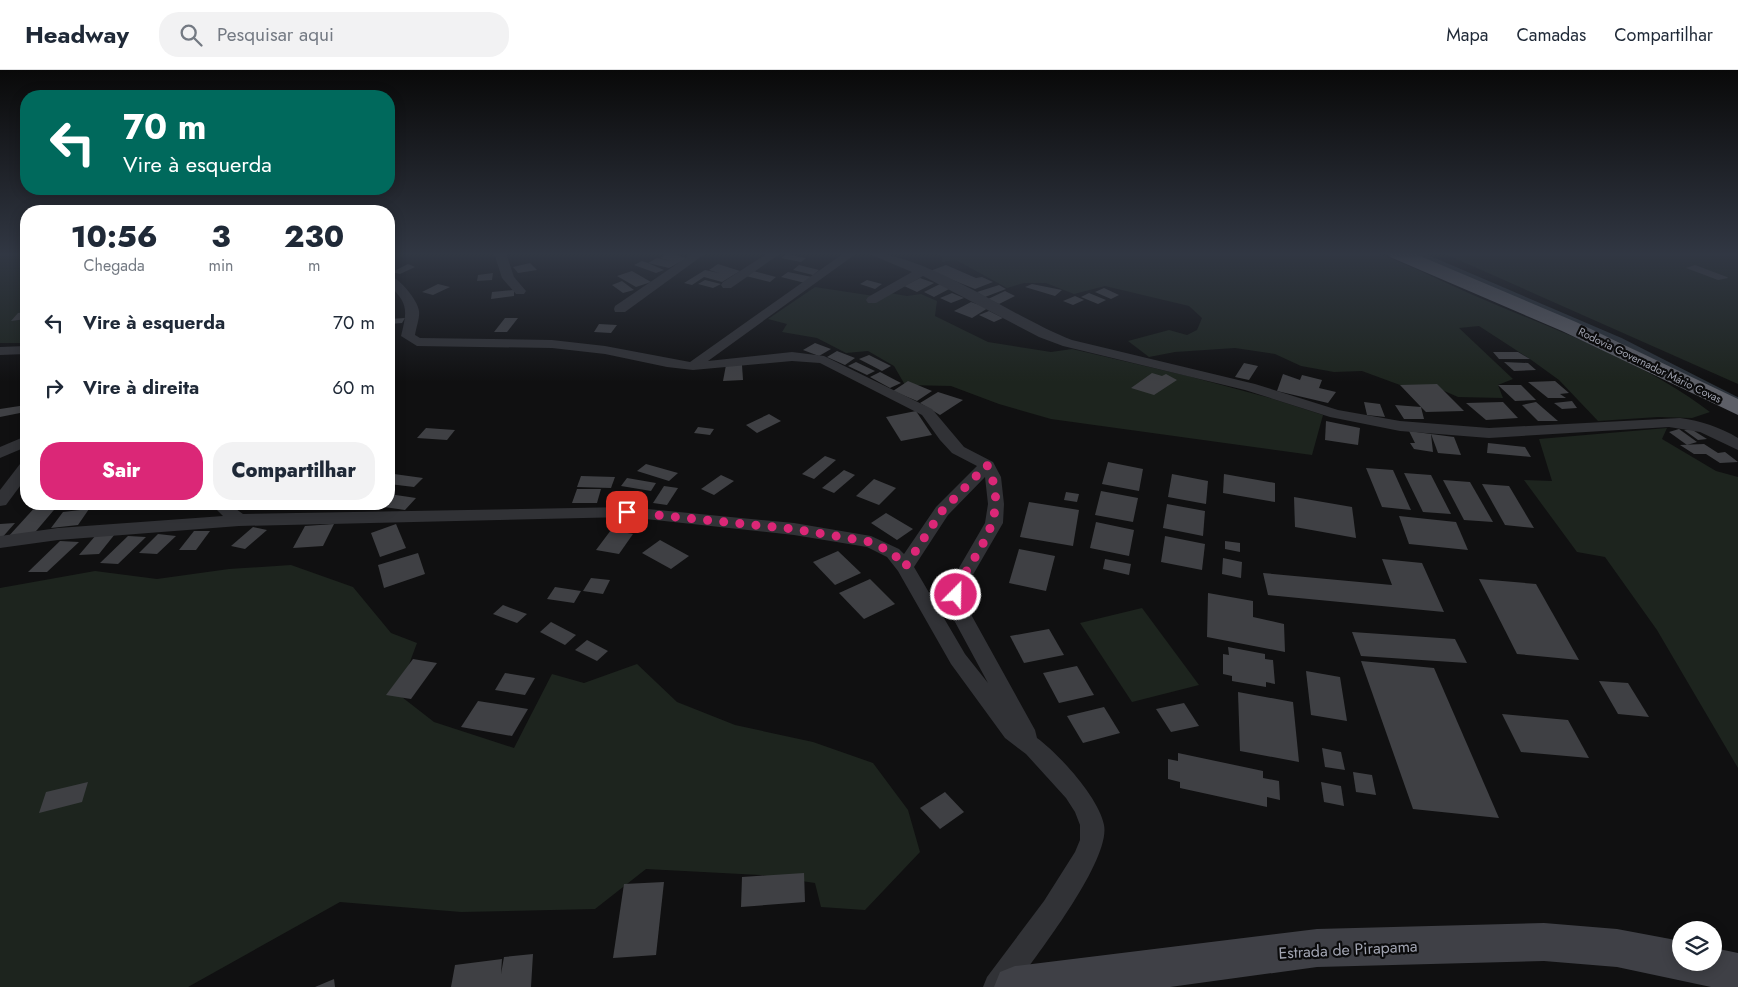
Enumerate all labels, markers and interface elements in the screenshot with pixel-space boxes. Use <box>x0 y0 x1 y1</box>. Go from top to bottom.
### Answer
search box <box>159 12 509 57</box>
text: Headway <box>25 17 129 52</box>
icon: search <box>177 21 205 49</box>
text: Pesquisar aqui <box>217 21 334 48</box>
text: Mapa <box>1446 22 1488 48</box>
text: Camadas <box>1516 22 1586 48</box>
text: Compartilhar <box>1614 22 1713 48</box>
text: 70 m <box>123 102 206 152</box>
icon: left <box>40 110 105 175</box>
text: Vire à esquerda <box>123 148 272 180</box>
text: 10:56 <box>71 215 158 258</box>
text: 3 <box>211 215 231 258</box>
text: 230 <box>284 215 344 258</box>
text: Chegada <box>84 254 145 277</box>
text: min <box>208 254 233 277</box>
text: m <box>308 254 320 277</box>
icon: left <box>40 309 68 337</box>
text: Vire à esquerda <box>83 309 225 336</box>
text: 70 m <box>333 309 375 336</box>
street label: Rodovia Governador Mário Covas <box>1576 323 1725 407</box>
icon: right <box>40 374 68 402</box>
text: Vire à direita <box>83 374 199 401</box>
text: 60 m <box>332 374 375 401</box>
button: Sair <box>40 442 203 500</box>
button: Compartilhar <box>213 442 375 500</box>
pin <box>606 491 648 533</box>
icon: arrive <box>613 498 641 526</box>
position arrow <box>929 568 981 620</box>
map controls <box>1672 921 1722 971</box>
button: layers <box>1672 921 1722 971</box>
street label: Estrada de Pirapama <box>1278 934 1418 965</box>

